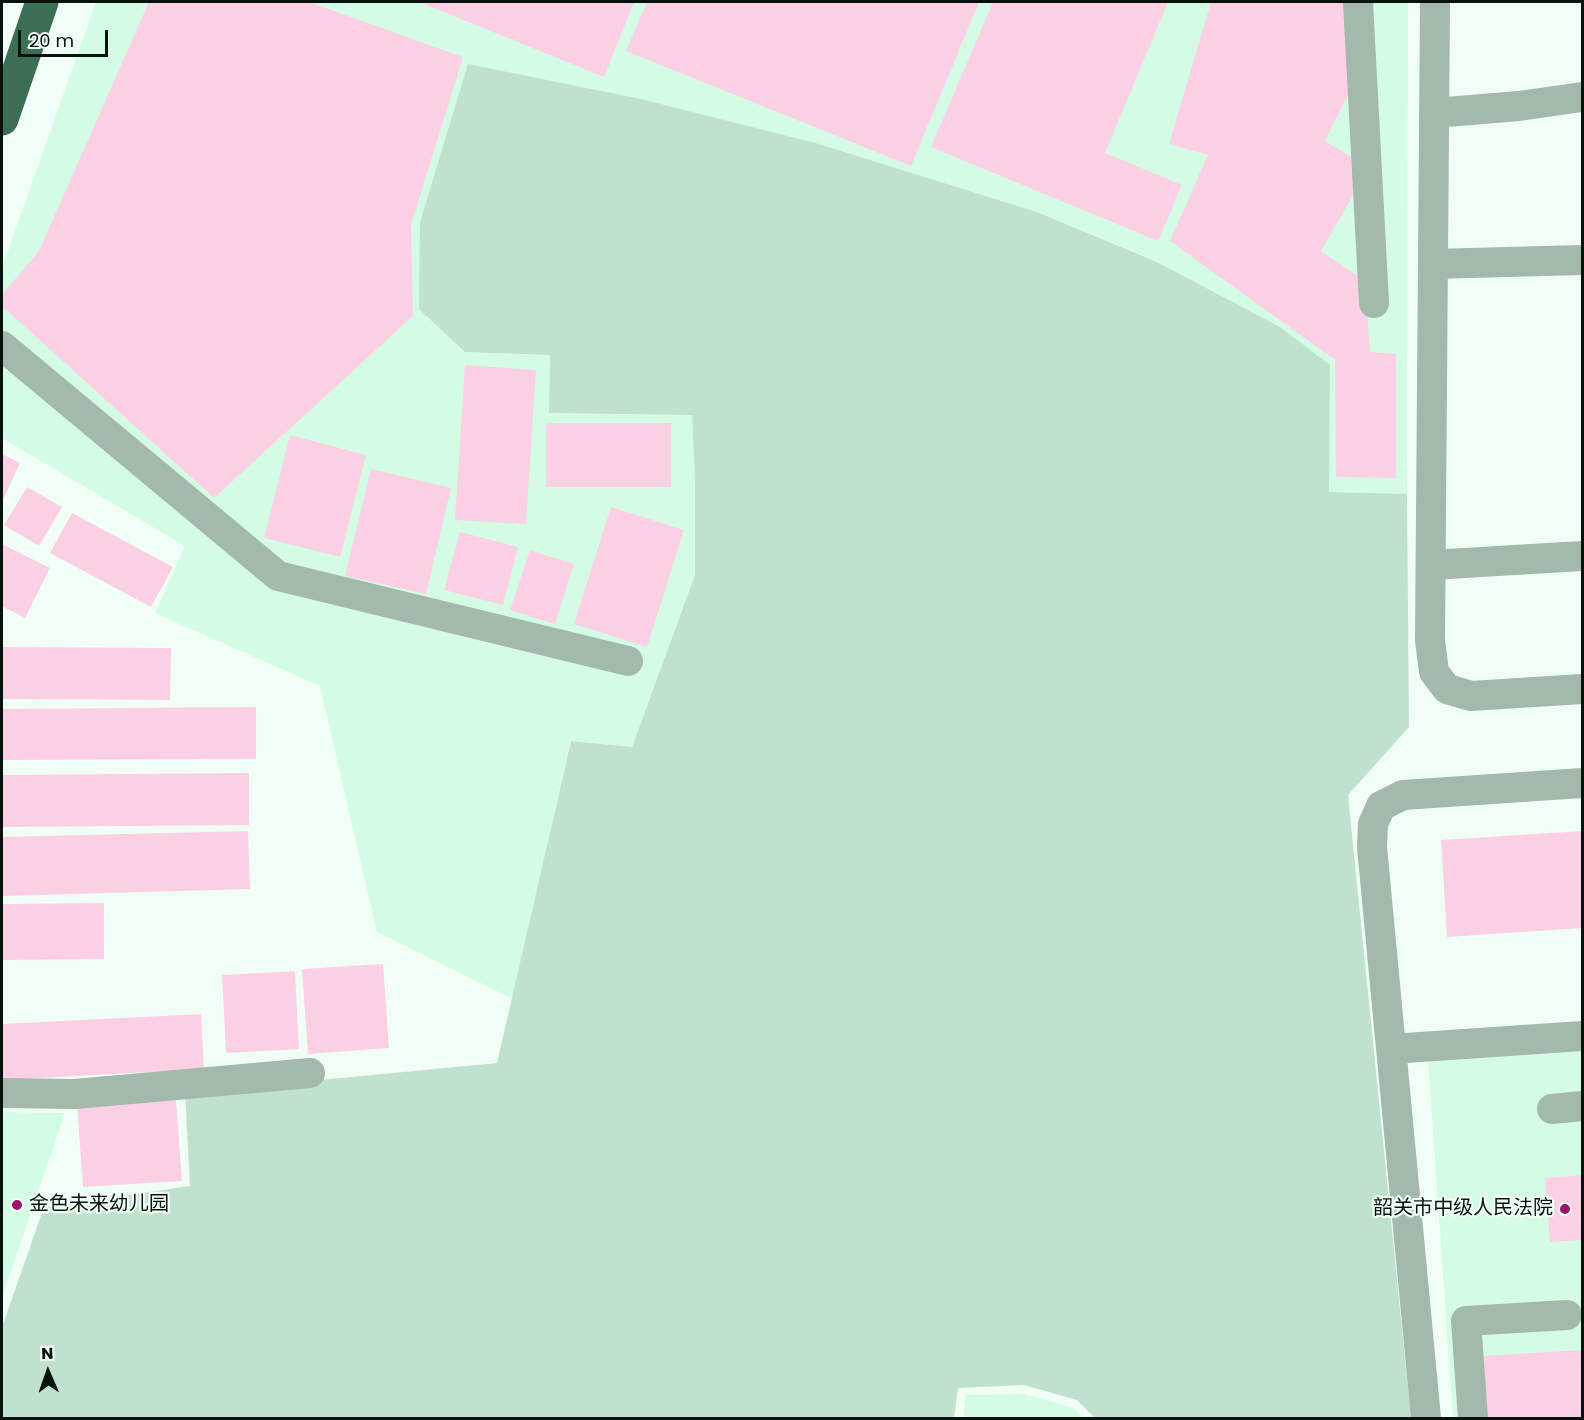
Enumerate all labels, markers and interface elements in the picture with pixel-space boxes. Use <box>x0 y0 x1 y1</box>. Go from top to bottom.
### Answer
scale bar <box>21 18 111 56</box>
text: 20 m <box>29 28 74 53</box>
place label: 金色未来幼儿园 <box>29 1193 169 1217</box>
place label: 韶关市中级人民法院 <box>1373 1197 1553 1221</box>
marker: 金色未来幼儿园 <box>10 1198 24 1212</box>
marker: 韶关市中级人民法院 <box>1558 1202 1572 1216</box>
north arrow <box>18 1342 78 1402</box>
text: N <box>41 1342 54 1365</box>

